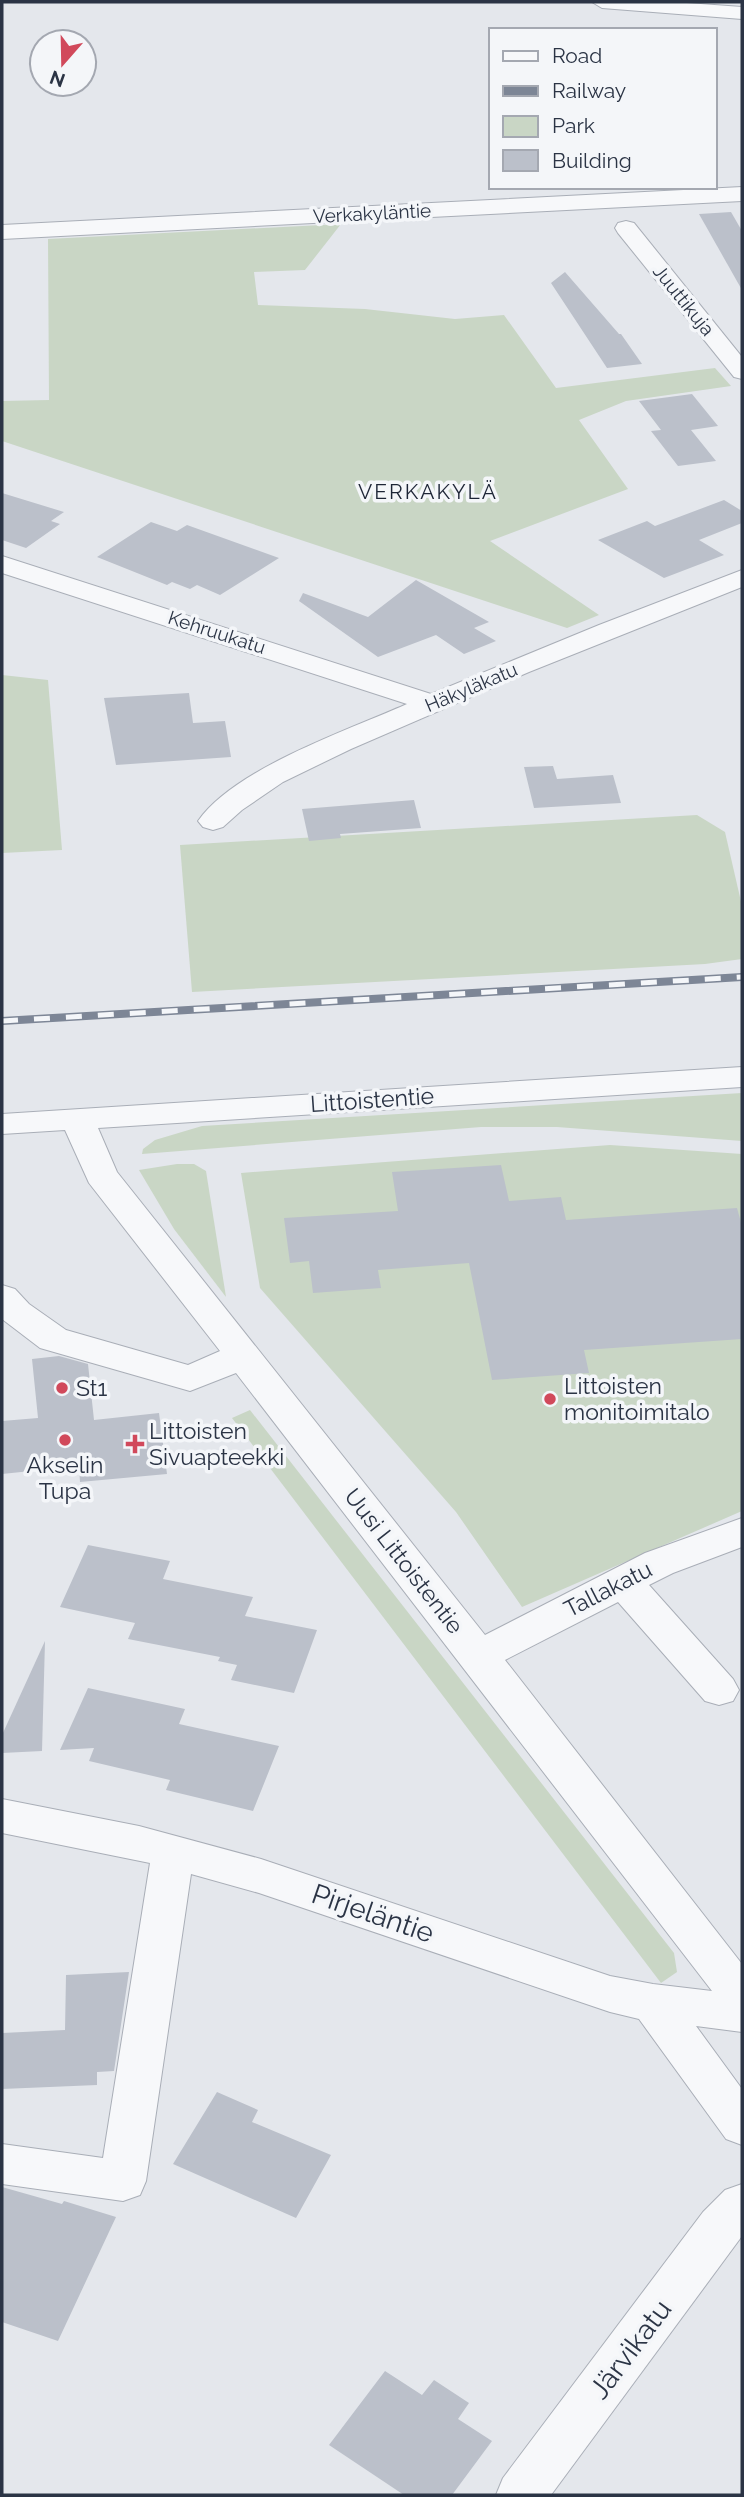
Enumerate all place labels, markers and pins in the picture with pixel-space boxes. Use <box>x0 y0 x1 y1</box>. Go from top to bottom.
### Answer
place label: Littoisten monitoimitalo <box>564 1372 710 1425</box>
place label: St1 <box>76 1374 107 1401</box>
marker: St1 <box>54 1380 70 1396</box>
marker: Littoisten monitoimitalo <box>542 1391 558 1407</box>
place label: Littoisten Sivuapteekki <box>149 1417 284 1470</box>
marker: Akselin Tupa <box>57 1432 73 1448</box>
marker: Littoisten Sivuapteekki <box>127 1436 143 1452</box>
place label: Akselin Tupa <box>26 1451 104 1504</box>

